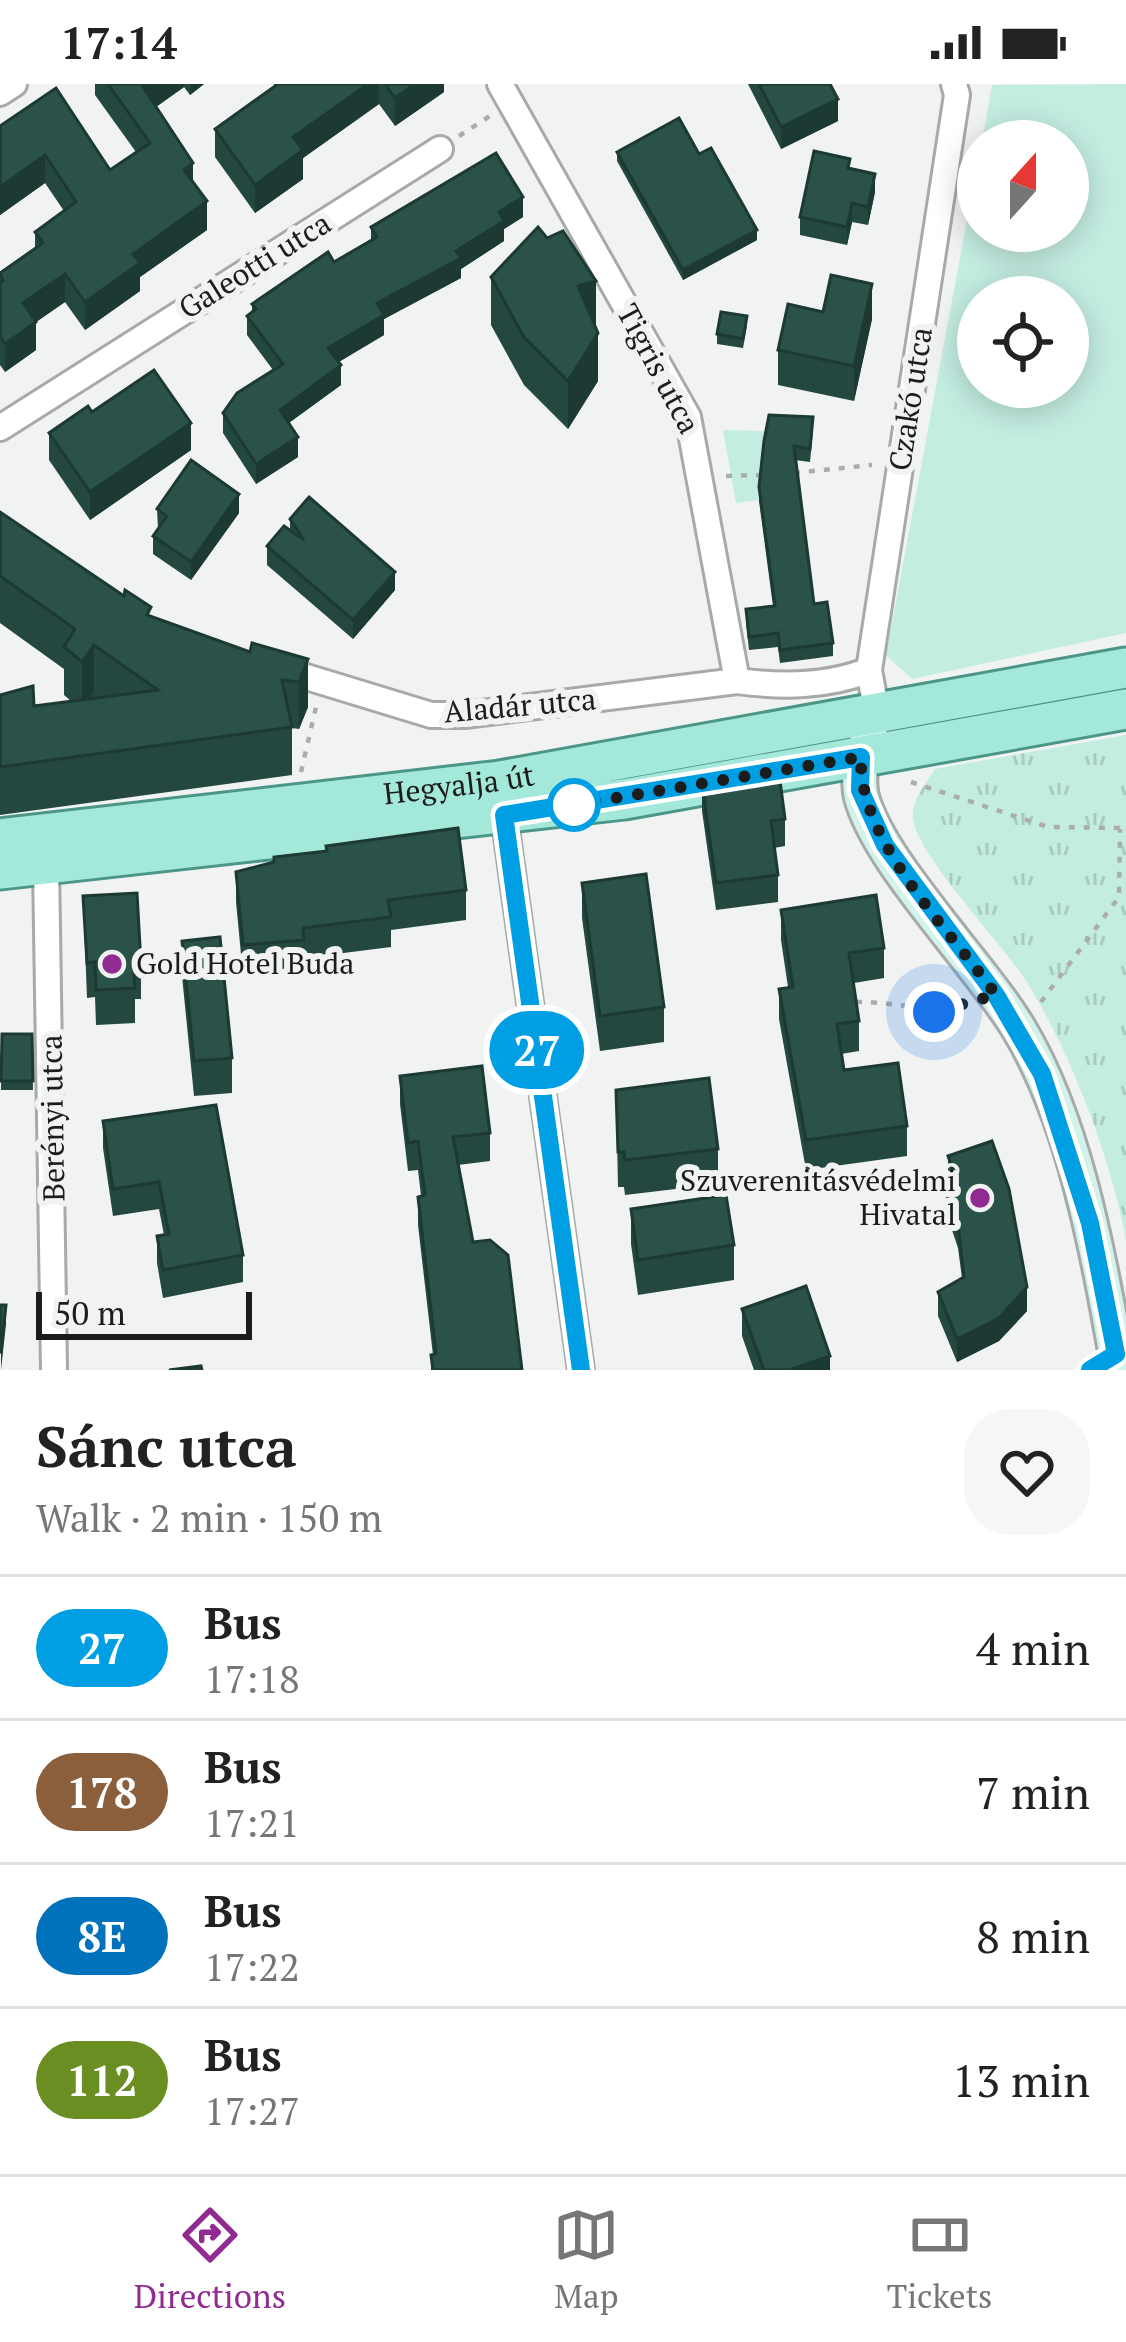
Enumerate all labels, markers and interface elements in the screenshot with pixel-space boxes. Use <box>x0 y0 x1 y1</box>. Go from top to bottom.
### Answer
text: 17:14 <box>60 12 177 72</box>
north arrow <box>957 120 1089 252</box>
map controls <box>957 120 1089 408</box>
street label: Galeotti utca <box>171 203 338 328</box>
button: locate <box>957 276 1089 408</box>
street label: Tigris utca <box>608 297 710 440</box>
street label: Czakó utca <box>879 324 941 474</box>
street label: Aladár utca <box>442 678 598 732</box>
street label: Hegyalja út <box>381 754 537 813</box>
unlabelled marker <box>549 780 599 830</box>
place label: Gold Hotel Buda <box>136 943 354 983</box>
marker: Gold Hotel Buda <box>99 951 125 977</box>
your location <box>904 982 964 1042</box>
line badge: 27 <box>483 1011 591 1089</box>
text: 27 <box>513 1022 561 1078</box>
street label: Berényi utca <box>31 1034 73 1202</box>
place label: Szuverenitásvédelmi Hivatal <box>680 1160 956 1234</box>
marker: Szuverenitásvédelmi Hivatal <box>967 1185 993 1211</box>
scale bar <box>36 1286 252 1339</box>
text: 50 m <box>54 1291 126 1334</box>
text: Sánc utca <box>36 1408 297 1483</box>
button: heart <box>964 1409 1090 1535</box>
text: Walk · 2 min · 150 m <box>36 1491 382 1543</box>
text: Bus <box>204 1592 282 1652</box>
text: 4 min <box>976 1618 1090 1678</box>
text: 27 <box>78 1620 126 1676</box>
text: 17:18 <box>204 1652 300 1704</box>
text: Bus <box>204 1736 282 1796</box>
text: 7 min <box>976 1762 1090 1822</box>
text: 178 <box>66 1764 138 1820</box>
text: 17:21 <box>204 1796 300 1848</box>
text: Bus <box>204 1880 282 1940</box>
text: 8 min <box>976 1906 1090 1966</box>
text: 8E <box>77 1908 127 1964</box>
text: 17:22 <box>204 1940 300 1992</box>
text: Bus <box>204 2024 282 2084</box>
text: 13 min <box>952 2050 1090 2110</box>
text: 112 <box>66 2052 138 2108</box>
text: 17:27 <box>204 2084 300 2136</box>
tab: Directions <box>134 2202 286 2317</box>
tab: Map <box>553 2202 619 2317</box>
tab: Tickets <box>887 2202 992 2317</box>

